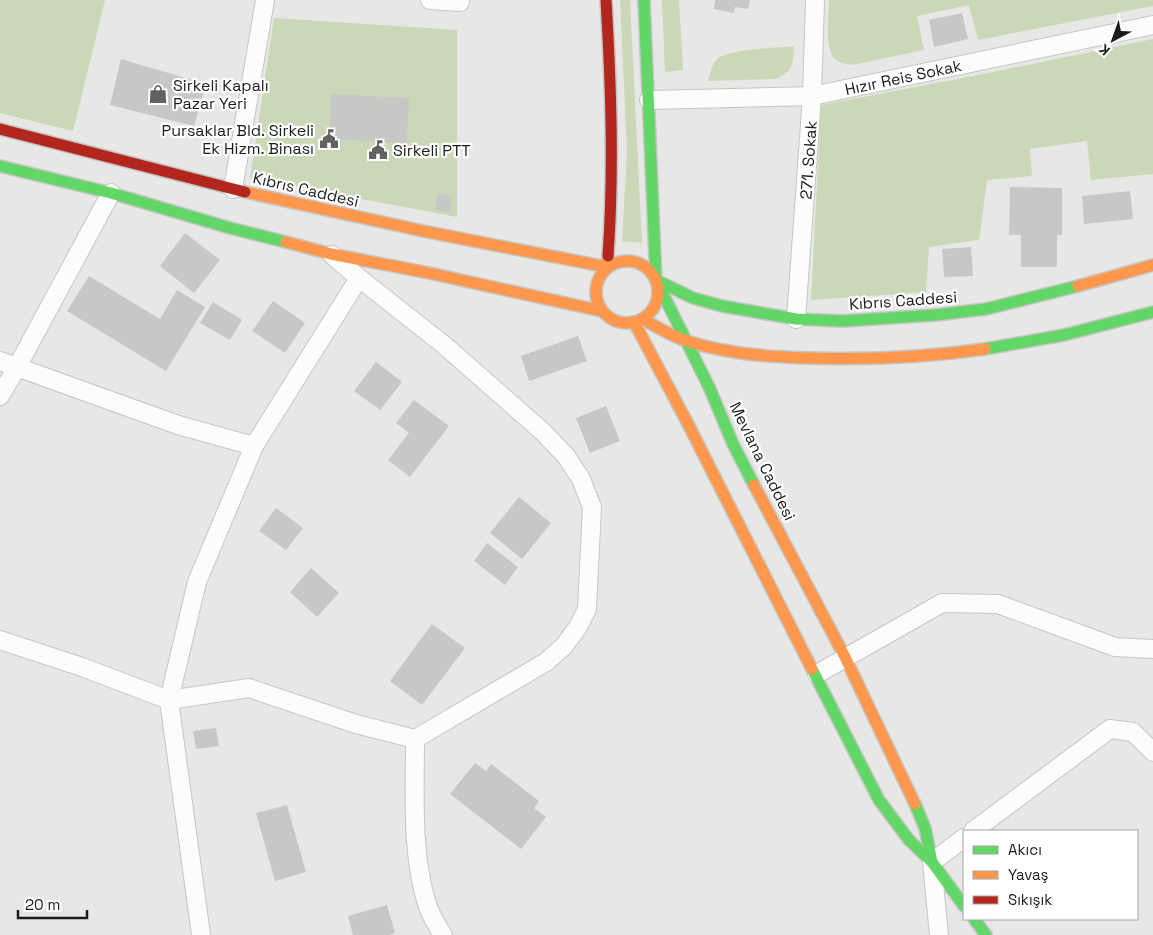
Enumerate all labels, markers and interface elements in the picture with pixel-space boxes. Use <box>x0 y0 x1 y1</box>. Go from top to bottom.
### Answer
north arrow <box>1088 15 1138 65</box>
text: K <box>1095 40 1114 59</box>
street label: Hızır Reis Sokak <box>843 55 964 100</box>
place label: Sirkeli Kapalı Pazar Yeri <box>173 75 269 114</box>
shop icon: Sirkeli Kapalı Pazar Yeri <box>147 83 169 105</box>
place label: Pursaklar Bld. Sirkeli Ek Hizm. Binası <box>162 120 314 159</box>
street label: 271. Sokak <box>795 120 822 200</box>
public building icon: Pursaklar Bld. Sirkeli Ek Hizm. Binası <box>318 128 340 150</box>
public building icon: Sirkeli PTT <box>367 139 389 161</box>
place label: Sirkeli PTT <box>393 140 471 161</box>
street label: Kıbrıs Caddesi <box>251 167 361 212</box>
street label: Kıbrıs Caddesi <box>848 286 958 315</box>
street label: Mevlana Caddesi <box>725 398 800 524</box>
legend <box>963 830 1138 920</box>
text: Akıcı <box>1008 840 1042 859</box>
text: Yavaş <box>1008 865 1049 884</box>
scale bar <box>18 888 86 920</box>
text: Sıkışık <box>1008 890 1052 909</box>
text: 20 m <box>25 895 60 914</box>

